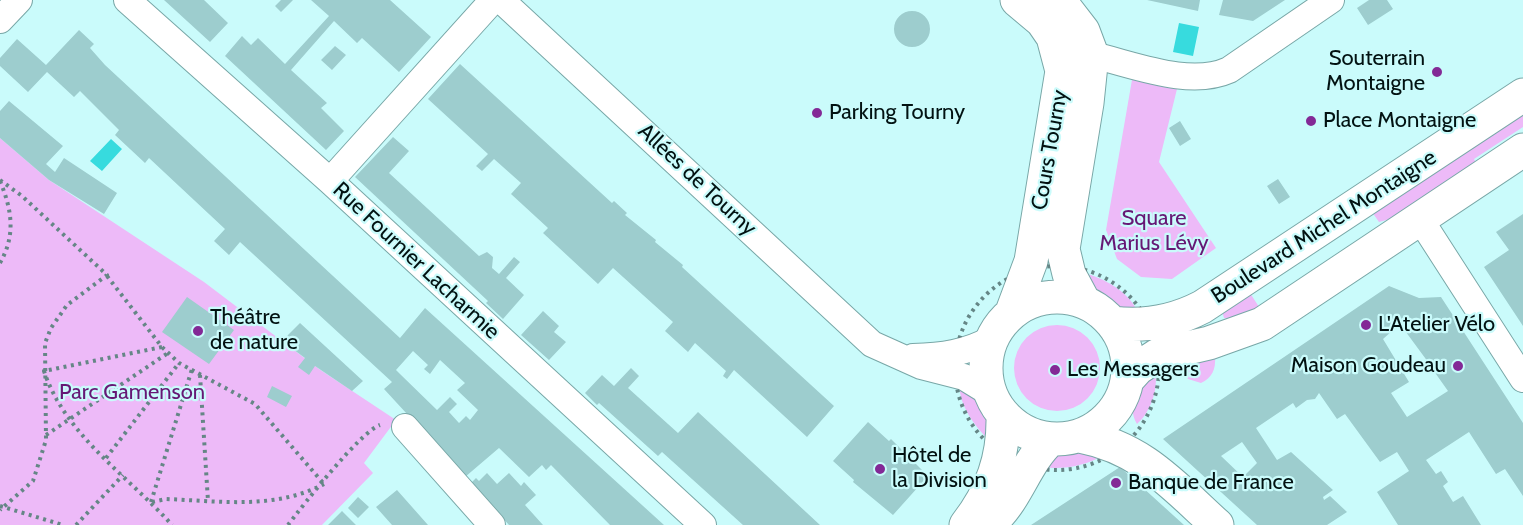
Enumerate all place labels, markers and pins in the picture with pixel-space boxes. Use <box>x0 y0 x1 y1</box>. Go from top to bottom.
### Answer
place label: Souterrain Montaigne <box>1326 46 1425 98</box>
marker: Souterrain Montaigne <box>1430 65 1444 79</box>
place label: Parking Tourny <box>829 100 965 126</box>
marker: Parking Tourny <box>810 106 824 120</box>
place label: Place Montaigne <box>1323 108 1476 134</box>
marker: Place Montaigne <box>1304 114 1318 128</box>
place label: Théâtre de nature <box>210 305 298 356</box>
place label: L'Atelier Vélo <box>1378 312 1495 338</box>
marker: L'Atelier Vélo <box>1359 318 1373 332</box>
marker: Théâtre de nature <box>191 324 205 338</box>
place label: Maison Goudeau <box>1291 353 1446 379</box>
place label: Les Messagers <box>1067 357 1199 383</box>
marker: Maison Goudeau <box>1451 359 1465 373</box>
marker: Les Messagers <box>1048 363 1062 377</box>
place label: Hôtel de la Division <box>892 443 987 494</box>
marker: Hôtel de la Division <box>873 462 887 476</box>
place label: Banque de France <box>1128 470 1294 496</box>
marker: Banque de France <box>1109 476 1123 490</box>

